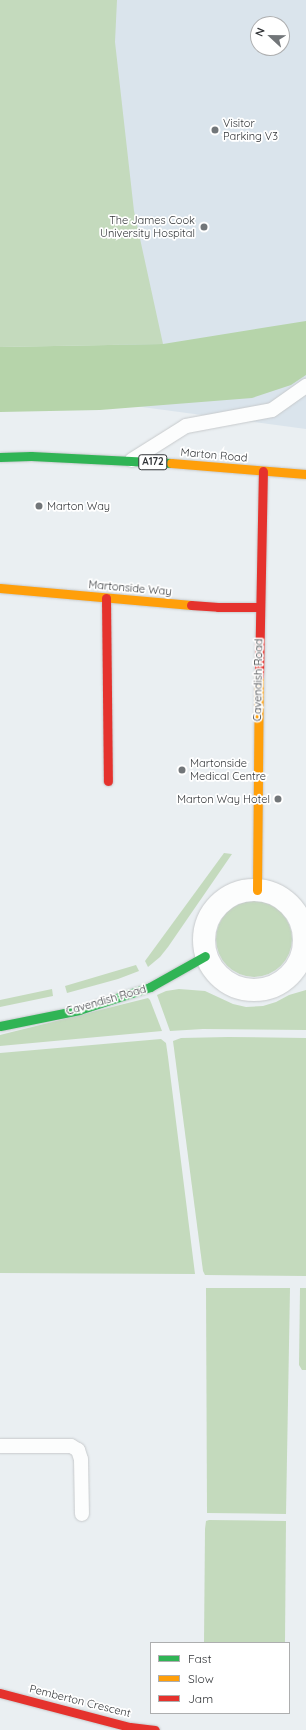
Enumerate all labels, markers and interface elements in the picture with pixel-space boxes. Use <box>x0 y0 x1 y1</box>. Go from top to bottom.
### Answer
north arrow <box>250 16 290 56</box>
text: N <box>252 26 268 38</box>
place label: Visitor Parking V3 <box>223 117 278 143</box>
marker: Visitor Parking V3 <box>210 125 220 135</box>
place label: The James Cook University Hospital <box>100 214 195 240</box>
marker: The James Cook University Hospital <box>198 221 210 233</box>
street label: Marton Road <box>180 446 248 464</box>
road number: A172 <box>138 454 168 470</box>
place label: Marton Way <box>47 499 110 513</box>
marker: Marton Way <box>34 501 44 511</box>
street label: Martonside Way <box>88 578 172 598</box>
street label: Cavendish Road <box>251 639 265 721</box>
place label: Martonside Medical Centre <box>190 757 266 783</box>
marker: Martonside Medical Centre <box>177 765 187 775</box>
place label: Marton Way Hotel <box>177 792 270 806</box>
marker: Marton Way Hotel <box>273 794 283 804</box>
street label: Cavendish Road <box>64 982 148 1018</box>
legend <box>150 1642 290 1714</box>
text: Fast <box>188 1651 212 1666</box>
text: Slow <box>188 1671 214 1686</box>
street label: Pemberton Crescent <box>28 1682 132 1720</box>
text: Jam <box>188 1691 213 1706</box>

